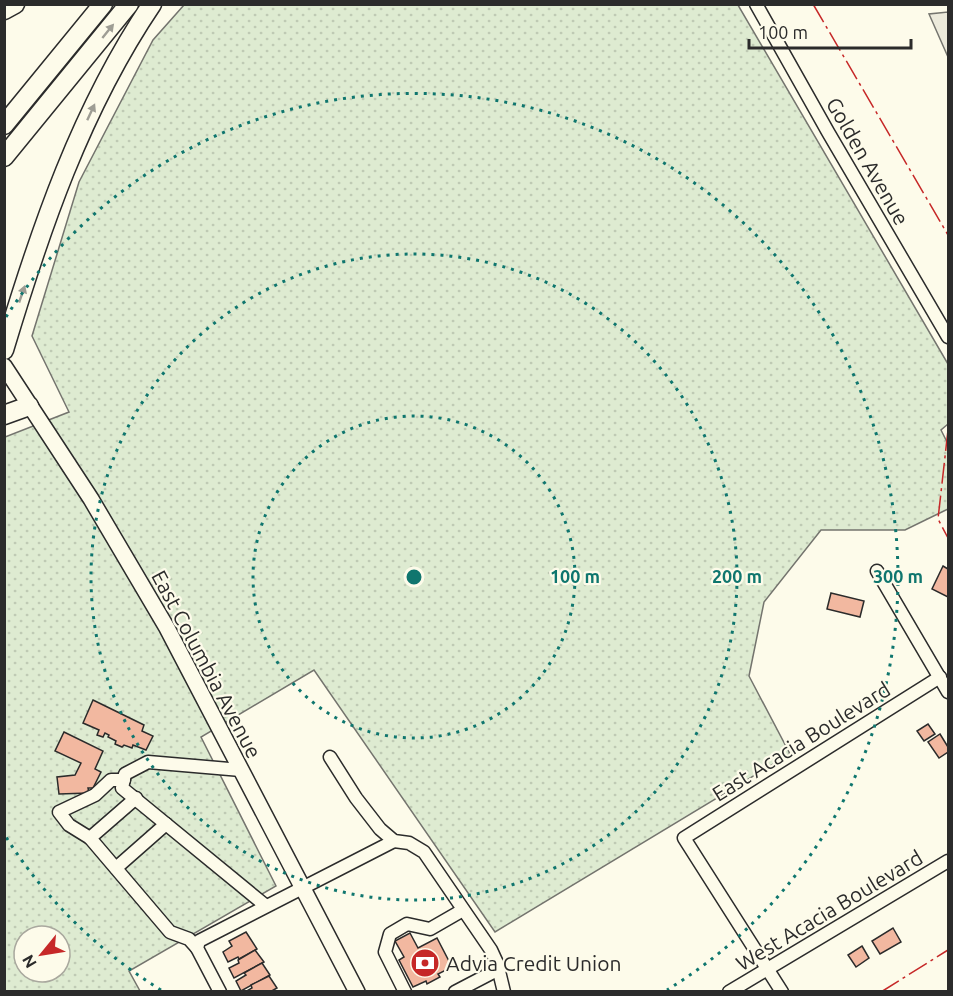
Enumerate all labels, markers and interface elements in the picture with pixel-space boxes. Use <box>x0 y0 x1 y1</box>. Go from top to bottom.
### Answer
scale bar <box>749 12 911 50</box>
text: 100 m <box>758 22 808 42</box>
one-way arrow <box>102 23 115 39</box>
street label: Golden Avenue <box>822 93 914 229</box>
one-way arrow <box>87 103 96 120</box>
one-way arrow <box>18 285 27 303</box>
street label: East Columbia Avenue <box>147 566 267 762</box>
text: 100 m <box>550 566 600 586</box>
text: 200 m <box>712 566 762 586</box>
text: 300 m <box>873 566 923 586</box>
centre of rings <box>404 567 424 587</box>
street label: East Acacia Boulevard <box>708 676 894 806</box>
street label: West Acacia Boulevard <box>731 845 927 975</box>
north arrow <box>12 924 72 984</box>
bank icon: Advia Credit Union <box>409 947 441 979</box>
place label: Advia Credit Union <box>446 951 621 975</box>
text: N <box>18 952 40 971</box>

